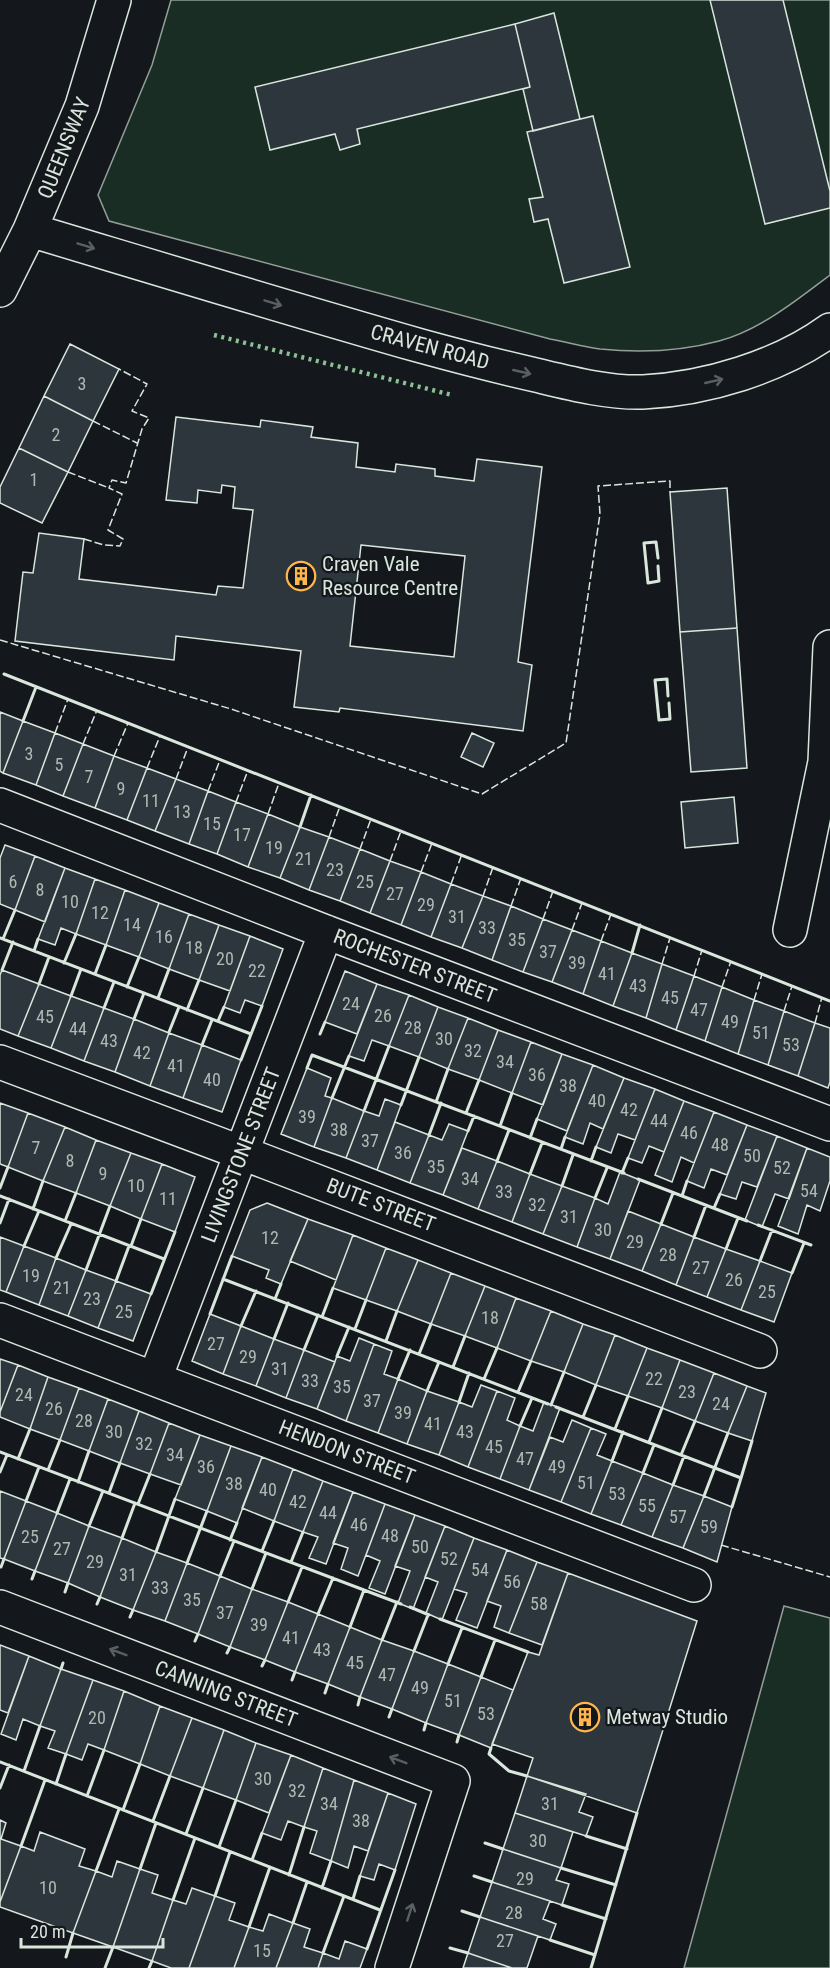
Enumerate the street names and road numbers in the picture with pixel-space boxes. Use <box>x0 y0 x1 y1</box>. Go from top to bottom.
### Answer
street label: QUEENSWAY <box>33 94 95 202</box>
street label: CRAVEN ROAD <box>368 320 492 374</box>
street label: ROCHESTER STREET <box>330 924 500 1008</box>
street label: LIVINGSTONE STREET <box>197 1064 285 1246</box>
street label: BUTE STREET <box>323 1173 439 1237</box>
street label: HENDON STREET <box>276 1415 419 1489</box>
street label: CANNING STREET <box>151 1656 301 1732</box>

